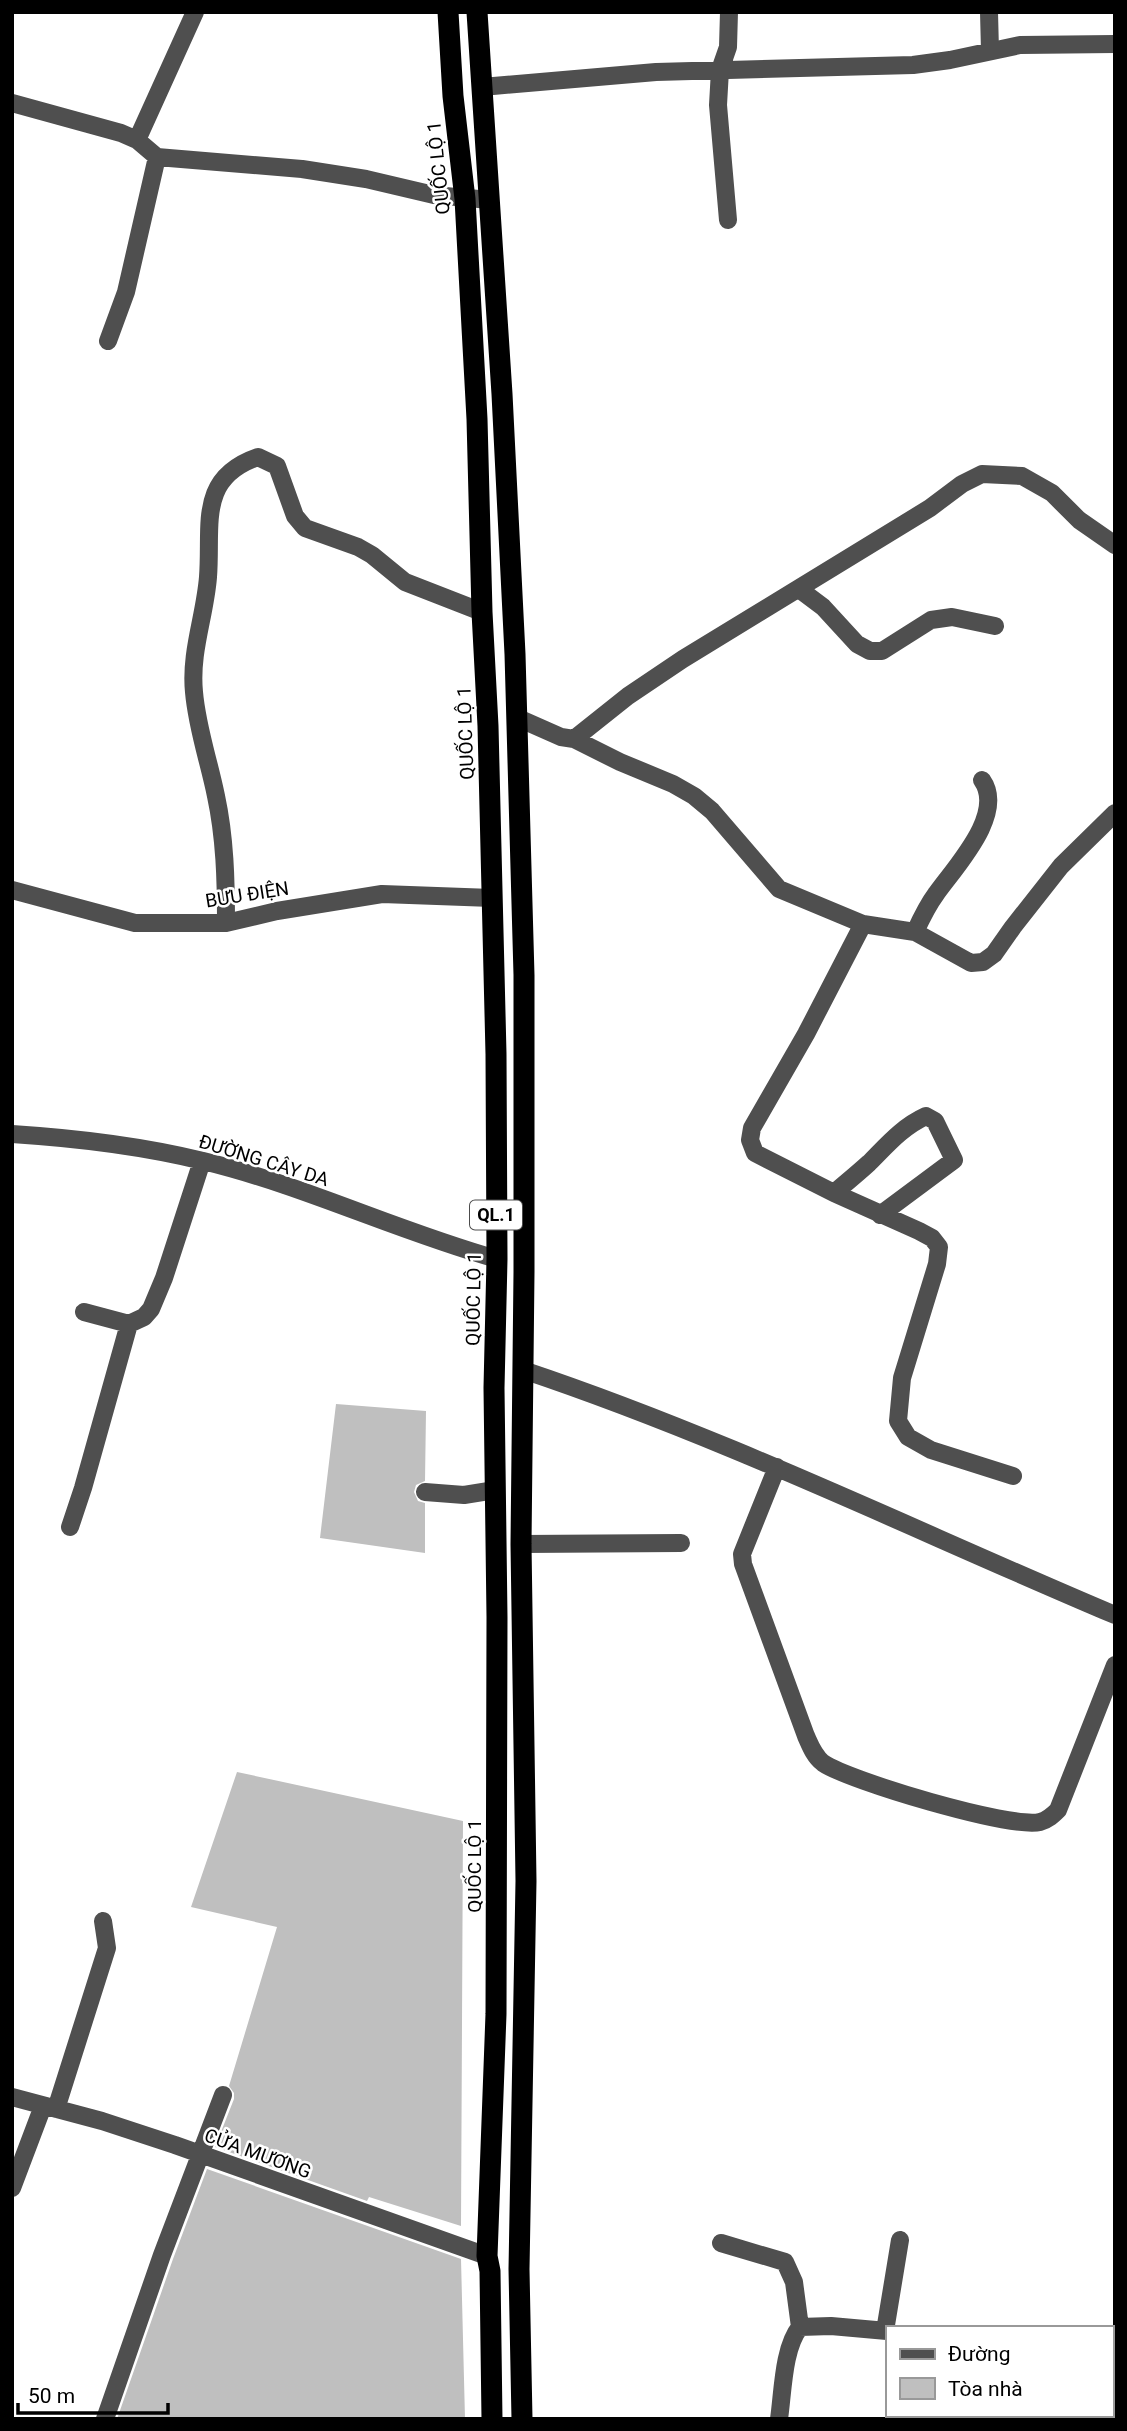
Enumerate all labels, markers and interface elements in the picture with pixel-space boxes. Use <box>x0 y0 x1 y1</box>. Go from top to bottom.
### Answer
street label: QUỐC LỘ 1 <box>421 120 455 216</box>
street label: QUỐC LỘ 1 <box>451 686 479 780</box>
street label: BƯU ĐIỆN <box>204 877 291 912</box>
street label: ĐƯỜNG CÂY DA <box>196 1130 332 1191</box>
road number: QL.1 <box>470 1200 522 1230</box>
street label: QUỐC LỘ 1 <box>460 1252 486 1346</box>
street label: QUỐC LỘ 1 <box>462 1819 486 1913</box>
street label: CỬA MƯƠNG <box>201 2124 314 2183</box>
legend <box>886 2326 1113 2417</box>
text: Đường <box>948 2342 1010 2366</box>
scale bar <box>18 2372 168 2416</box>
text: Tòa nhà <box>948 2377 1023 2401</box>
text: 50 m <box>28 2384 75 2408</box>

